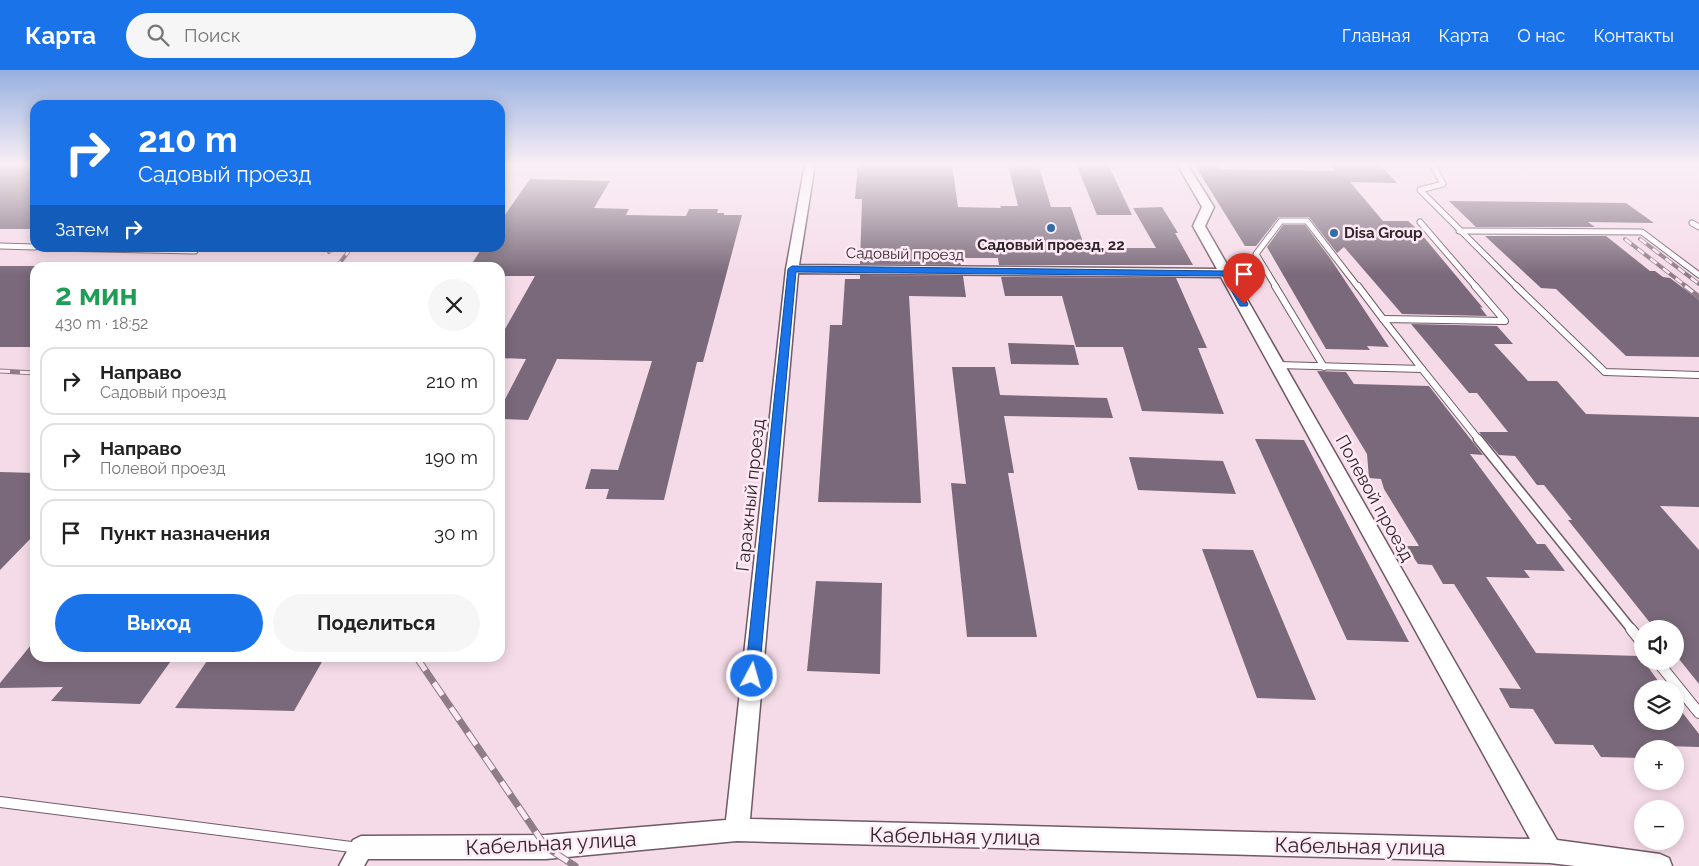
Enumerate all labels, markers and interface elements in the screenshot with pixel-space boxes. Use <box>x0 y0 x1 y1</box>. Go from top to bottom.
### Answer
search box <box>126 13 476 58</box>
text: Карта <box>25 21 96 50</box>
icon: search <box>144 21 172 49</box>
text: Поиск <box>184 24 241 46</box>
text: Главная <box>1342 25 1410 46</box>
text: Карта <box>1438 25 1489 46</box>
text: О нас <box>1517 25 1565 46</box>
text: Контакты <box>1593 25 1674 46</box>
text: 210 m <box>138 119 238 160</box>
icon: right <box>55 120 120 185</box>
text: Садовый проезд <box>138 161 311 187</box>
icon: right <box>119 215 147 243</box>
text: Затем <box>55 218 109 240</box>
marker: Садовый проезд, 22 <box>1045 222 1057 234</box>
place label: Disa Group <box>1344 224 1423 242</box>
marker: Disa Group <box>1328 227 1340 239</box>
place label: Садовый проезд, 22 <box>977 236 1125 254</box>
street label: Садовый проезд <box>846 244 964 264</box>
pin <box>1223 253 1265 304</box>
icon: arrive <box>1230 260 1258 288</box>
text: 2 мин <box>55 277 138 312</box>
button: close <box>428 279 480 331</box>
text: 430 m · 18:52 <box>55 314 148 333</box>
text: Направо <box>100 361 181 383</box>
icon: right <box>57 367 85 395</box>
text: 210 m <box>426 370 478 392</box>
text: Садовый проезд <box>100 383 226 402</box>
street label: Гаражный проезд <box>732 418 768 572</box>
street label: Полевой проезд <box>1332 431 1418 565</box>
text: Направо <box>100 437 181 459</box>
icon: right <box>57 443 85 471</box>
text: 190 m <box>425 446 478 468</box>
text: Полевой проезд <box>100 459 226 478</box>
icon: arrive <box>57 519 85 547</box>
text: Пункт назначения <box>100 522 270 544</box>
text: 30 m <box>434 522 478 544</box>
button: Выход <box>55 594 263 652</box>
button: Поделиться <box>273 594 480 652</box>
map controls <box>1634 620 1684 850</box>
button: sound <box>1634 620 1684 670</box>
position arrow <box>725 649 777 701</box>
button: layers <box>1634 680 1684 730</box>
button: + <box>1634 740 1684 790</box>
button: − <box>1634 800 1684 850</box>
street label: Кабельная улица <box>869 822 1041 850</box>
street label: Кабельная улица <box>465 826 637 860</box>
street label: Кабельная улица <box>1274 832 1446 860</box>

